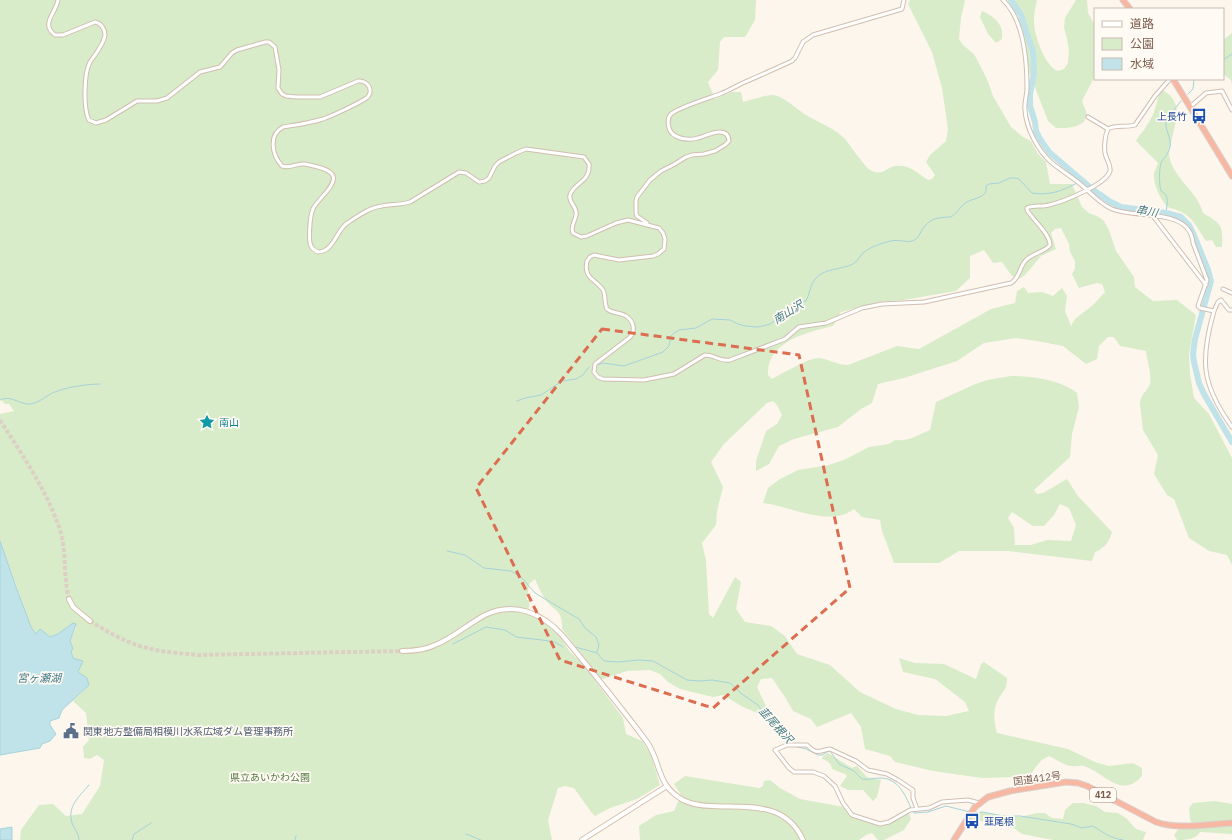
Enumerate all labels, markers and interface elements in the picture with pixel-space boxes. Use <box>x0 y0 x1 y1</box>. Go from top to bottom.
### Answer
legend <box>1094 8 1224 80</box>
text: 道路 <box>1130 16 1154 31</box>
text: 公園 <box>1130 36 1154 51</box>
text: 水域 <box>1130 56 1154 71</box>
bus stop icon: 上長竹 <box>1190 107 1208 125</box>
place label: 上長竹 <box>1157 110 1187 123</box>
water label: 串川 <box>1135 202 1160 220</box>
water label: 南山沢 <box>770 296 807 327</box>
place icon: 南山 <box>198 413 216 431</box>
place label: 南山 <box>219 416 239 429</box>
water label: 宮ヶ瀬湖 <box>17 671 63 685</box>
water label: 韮尾根沢 <box>756 704 797 748</box>
public building icon: 関東地方整備局相模川水系広域ダム管理事務所 <box>62 722 80 740</box>
place label: 関東地方整備局相模川水系広域ダム管理事務所 <box>83 725 293 738</box>
street label: 国道412号 <box>1012 769 1062 788</box>
park label: 県立あいかわ公園 <box>230 771 310 784</box>
road number: 412 <box>1090 788 1116 802</box>
bus stop icon: 韮尾根 <box>963 812 981 830</box>
place label: 韮尾根 <box>984 815 1014 828</box>

